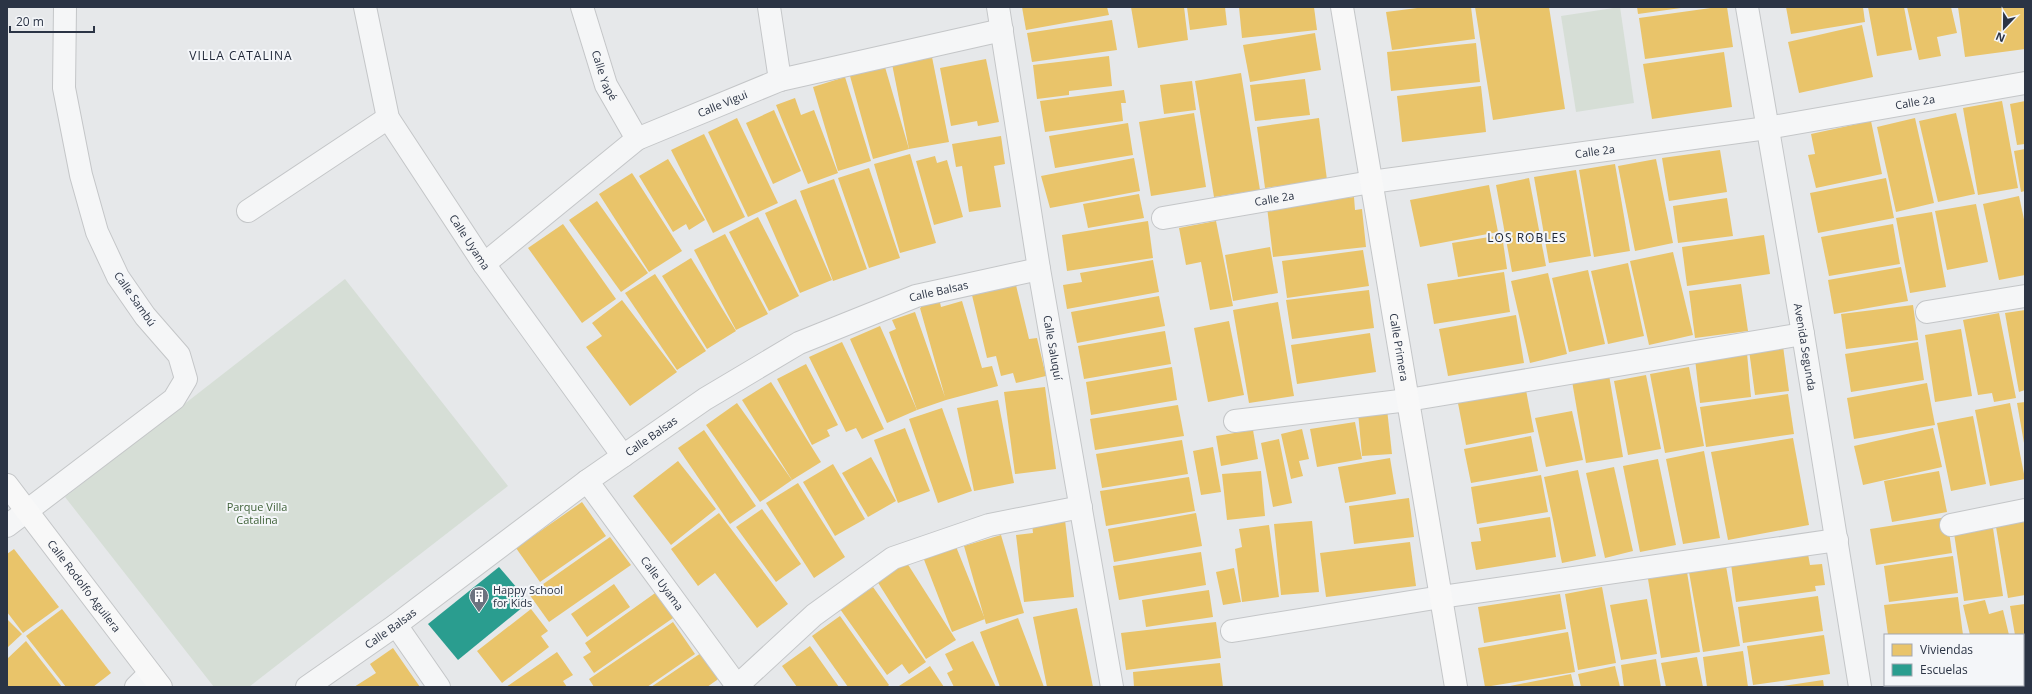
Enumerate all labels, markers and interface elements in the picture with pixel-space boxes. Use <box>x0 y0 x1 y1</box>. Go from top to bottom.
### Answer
scale bar <box>10 8 94 34</box>
north arrow <box>1984 8 2024 48</box>
text: 20 m <box>16 13 44 30</box>
text: N <box>1993 29 2007 46</box>
district label: VILLA CATALINA <box>189 47 293 64</box>
street label: Calle Yapé <box>589 48 621 103</box>
street label: Calle Vigui <box>695 86 749 120</box>
street label: Calle 2a <box>1894 91 1936 113</box>
street label: Calle 2a <box>1574 141 1616 161</box>
street label: Calle 2a <box>1253 187 1295 209</box>
street label: Calle Uyama <box>446 211 494 273</box>
district label: LOS ROBLES <box>1487 229 1567 246</box>
street label: Calle Sambú <box>111 268 160 329</box>
street label: Calle Balsas <box>907 277 970 305</box>
street label: Avenida Segunda <box>1791 302 1820 392</box>
street label: Calle Primera <box>1386 312 1413 382</box>
street label: Calle Saluquí <box>1040 314 1066 381</box>
street label: Calle Balsas <box>622 413 680 459</box>
park label: Parque Villa Catalina <box>227 499 287 527</box>
street label: Calle Rodolfo Aguilera <box>44 536 124 635</box>
street label: Calle Uyama <box>638 553 687 613</box>
place label: Happy School for Kids <box>493 582 563 610</box>
building icon: Happy School for Kids <box>468 585 490 613</box>
street label: Calle Balsas <box>361 604 419 652</box>
legend <box>1884 634 2024 686</box>
text: Viviendas <box>1920 641 1973 658</box>
text: Escuelas <box>1920 661 1968 678</box>

